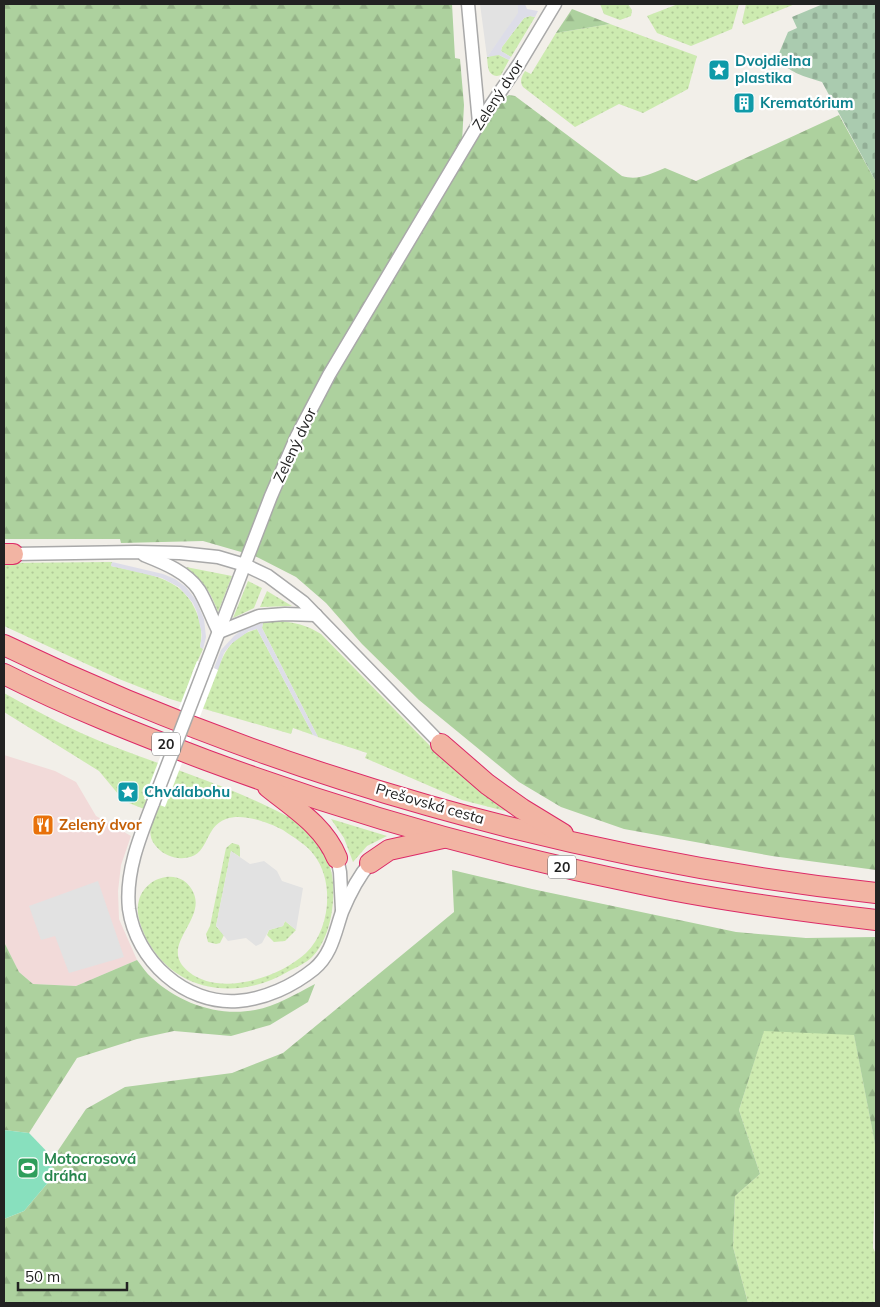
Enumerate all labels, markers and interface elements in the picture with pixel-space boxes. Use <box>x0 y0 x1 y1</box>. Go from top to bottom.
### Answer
place label: Dvojdielna plastika <box>735 51 811 87</box>
street label: Zelený dvor <box>468 56 528 133</box>
place icon: Dvojdielna plastika <box>707 58 731 82</box>
building icon: Krematórium <box>732 91 756 115</box>
place label: Krematórium <box>760 93 854 112</box>
street label: Zelený dvor <box>269 404 320 485</box>
road number: 20 <box>152 732 180 756</box>
street label: Prešovská cesta <box>374 779 487 828</box>
place icon: Chválabohu <box>116 780 140 804</box>
place label: Chválabohu <box>144 782 230 801</box>
restaurant icon: Zelený dvor <box>31 813 55 837</box>
place label: Zelený dvor <box>59 815 142 834</box>
road number: 20 <box>548 856 576 879</box>
place label: Motocrosová dráha <box>44 1149 136 1185</box>
sports icon: Motocrosová dráha <box>16 1156 40 1180</box>
scale bar <box>18 1260 126 1292</box>
text: 50 m <box>25 1267 60 1286</box>

